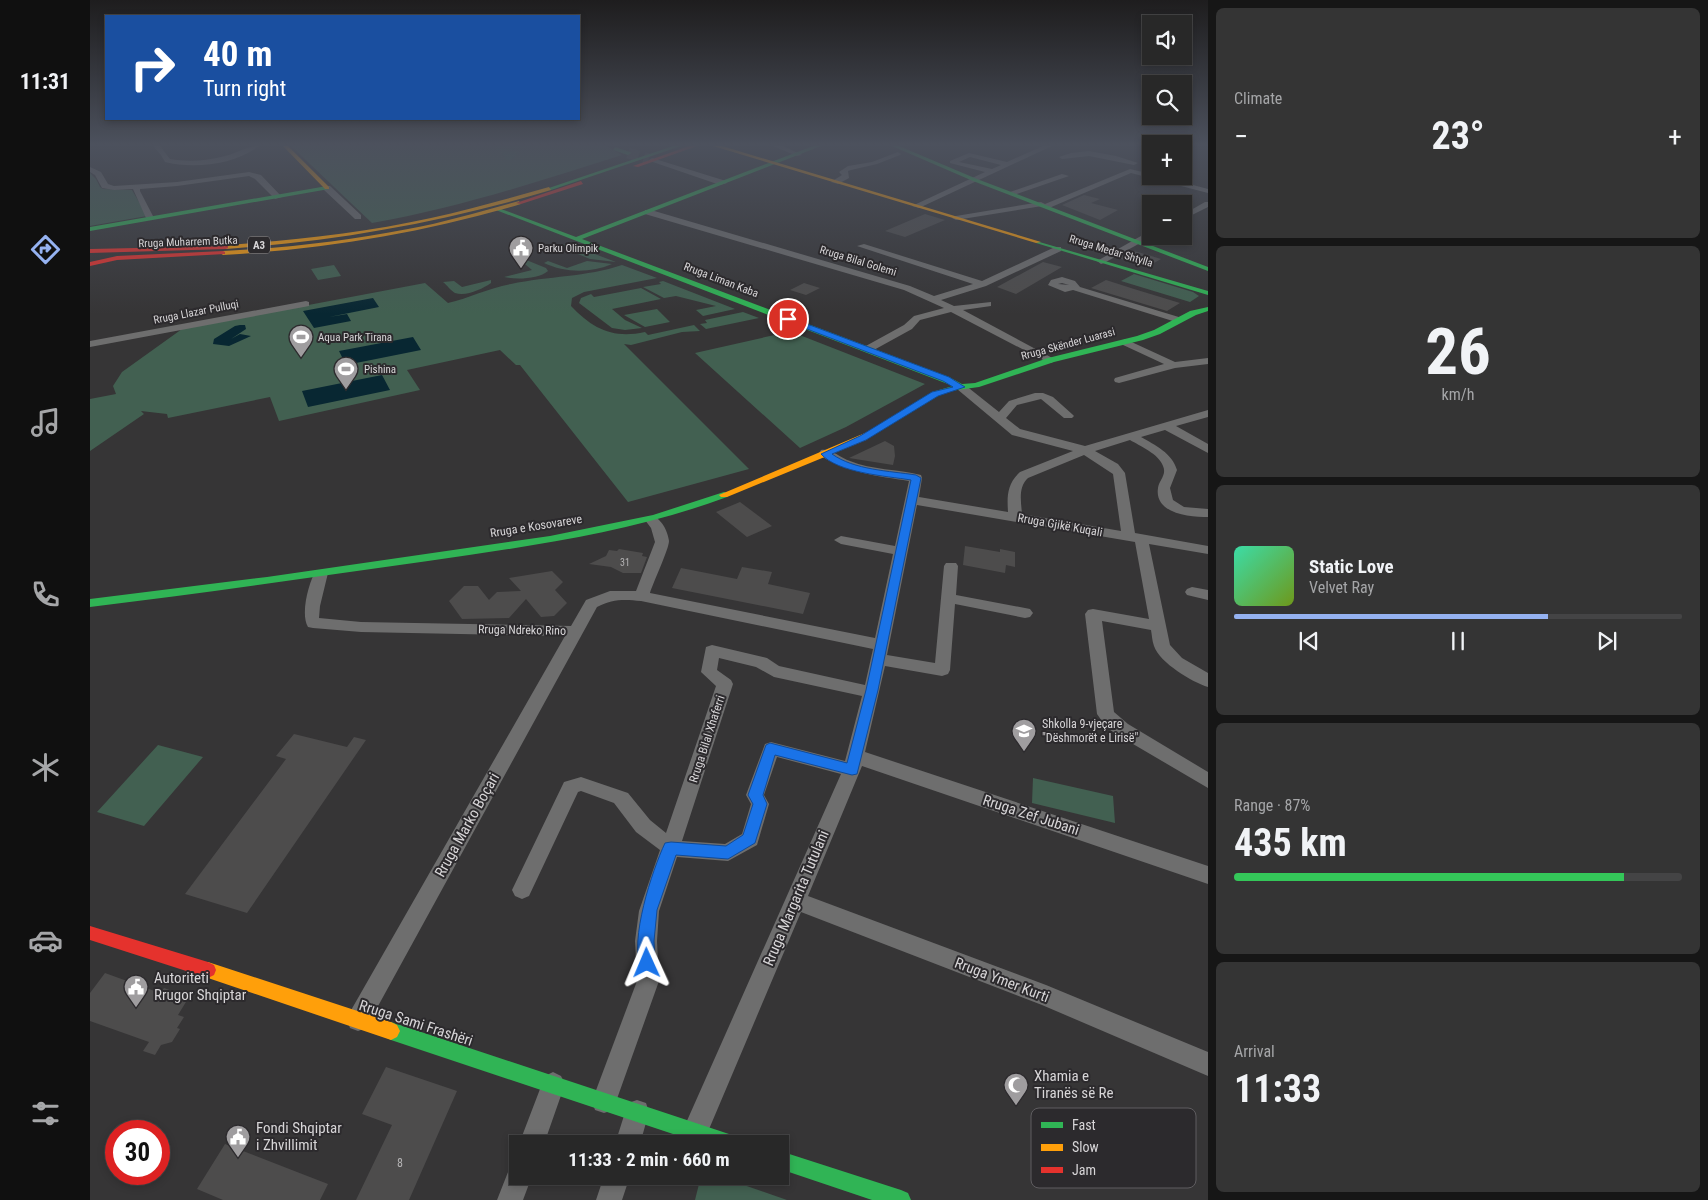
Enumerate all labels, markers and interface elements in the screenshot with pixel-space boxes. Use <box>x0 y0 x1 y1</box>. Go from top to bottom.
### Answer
map controls <box>1142 15 1192 245</box>
button: sound <box>1142 15 1192 65</box>
text: 40 m <box>203 34 272 75</box>
icon: right <box>120 35 185 100</box>
text: 11:31 <box>20 69 70 94</box>
button: search <box>1142 75 1192 125</box>
text: Turn right <box>203 76 286 101</box>
text: Climate <box>1234 89 1282 108</box>
text: 23° <box>1431 114 1485 158</box>
text: − <box>1234 120 1248 153</box>
text: + <box>1668 120 1682 153</box>
button: + <box>1142 135 1192 185</box>
button: − <box>1142 195 1192 245</box>
icon: directions <box>28 232 63 267</box>
street label: Rruga Medar Shtylla <box>1068 232 1154 270</box>
street label: Rruga Muharrem Butka <box>138 234 238 250</box>
public building icon: Parku Olimpik <box>508 235 534 269</box>
road number: A3 <box>248 236 270 254</box>
place label: Parku Olimpik <box>538 242 598 255</box>
street label: Rruga Bilal Golemi <box>818 243 898 279</box>
street label: Rruga Liman Kaba <box>682 260 760 300</box>
street label: Rruga Llazar Pulluqi <box>152 297 240 327</box>
pin <box>767 298 809 340</box>
icon: arrive <box>774 305 802 333</box>
text: 26 <box>1425 314 1491 390</box>
sports icon: Aqua Park Tirana <box>288 324 314 358</box>
street label: Rruga Skënder Luarasi <box>1020 325 1116 363</box>
place label: Aqua Park Tirana <box>318 331 392 344</box>
sports icon: Pishina <box>333 356 359 390</box>
place label: Pishina <box>364 363 396 376</box>
text: km/h <box>1442 385 1474 404</box>
icon: music <box>28 405 63 440</box>
street label: Rruga Gjikë Kuqali <box>1016 511 1104 539</box>
street label: Rruga e Kosovareve <box>489 512 583 540</box>
text: Static Love <box>1309 555 1394 578</box>
house number: 31 <box>620 557 630 568</box>
icon: phone <box>28 577 63 612</box>
text: Velvet Ray <box>1309 578 1374 597</box>
street label: Rruga Ndreko Rino <box>478 622 566 638</box>
icon: previous <box>1295 627 1323 655</box>
icon: pause <box>1444 627 1472 655</box>
icon: next <box>1593 627 1621 655</box>
street label: Rruga Bilal Xhaferri <box>686 694 728 784</box>
place label: Shkolla 9-vjeçare "Dëshmorët e Lirisë" <box>1042 717 1138 745</box>
school or university icon: Shkolla 9-vjeçare "Dëshmorët e Lirisë" <box>1011 718 1037 752</box>
icon: climate <box>28 750 63 785</box>
street label: Rruga Marko Boçari <box>431 770 503 880</box>
street label: Rruga Zef Jubani <box>980 791 1082 839</box>
text: Range · 87% <box>1234 796 1310 815</box>
text: 435 km <box>1234 821 1347 865</box>
street label: Rruga Margarita Tutulani <box>759 828 833 968</box>
icon: car <box>28 923 63 958</box>
position arrow <box>620 936 672 988</box>
street label: Rruga Ymer Kurti <box>952 954 1052 1006</box>
place label: Autoriteti Rrugor Shqiptar <box>154 969 247 1004</box>
public building icon: Autoriteti Rrugor Shqiptar <box>123 974 149 1008</box>
street label: Rruga Sami Frashëri <box>357 996 475 1050</box>
text: Arrival <box>1234 1042 1275 1061</box>
place label: Xhamia e Tiranës së Re <box>1034 1067 1114 1102</box>
text: 11:33 <box>1234 1067 1321 1111</box>
mosque icon: Xhamia e Tiranës së Re <box>1003 1072 1029 1106</box>
icon: filters <box>28 1096 63 1131</box>
legend <box>1031 1108 1196 1188</box>
text: Fast <box>1072 1117 1096 1133</box>
place label: Fondi Shqiptar i Zhvillimit <box>256 1119 342 1154</box>
speed limit sign: 30 <box>105 1120 170 1185</box>
public building icon: Fondi Shqiptar i Zhvillimit <box>225 1124 251 1158</box>
text: Slow <box>1072 1139 1099 1155</box>
text: 11:33 · 2 min · 660 m <box>568 1148 730 1171</box>
house number: 8 <box>397 1156 403 1170</box>
text: Jam <box>1072 1162 1096 1178</box>

